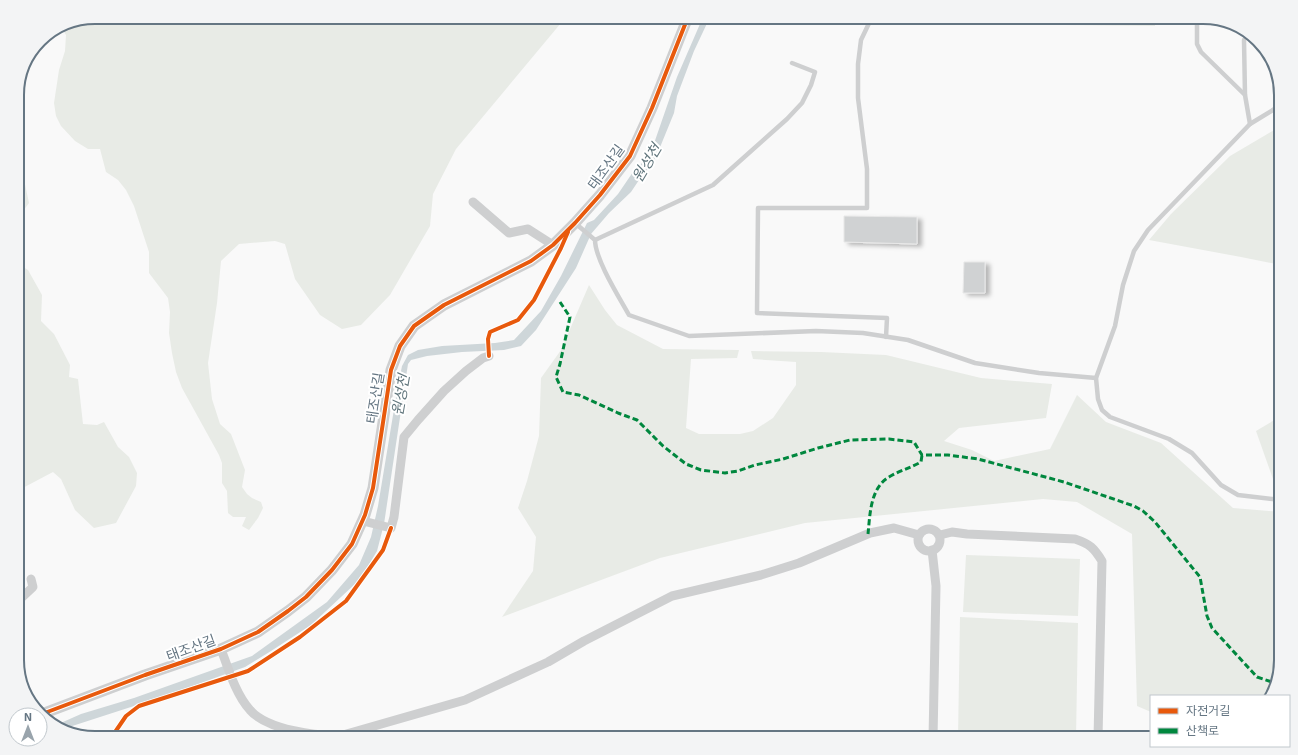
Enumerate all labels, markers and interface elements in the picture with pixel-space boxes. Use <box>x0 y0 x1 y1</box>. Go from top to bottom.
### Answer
water label: 원성천 <box>628 138 666 185</box>
street label: 태조산길 <box>584 141 628 193</box>
street label: 태조산길 <box>362 371 387 425</box>
water label: 원성천 <box>388 371 413 417</box>
street label: 태조산길 <box>164 631 218 664</box>
legend <box>1150 695 1290 747</box>
text: 자전거길 <box>1186 703 1230 717</box>
north arrow <box>8 707 48 747</box>
text: N <box>24 710 32 723</box>
text: 산책로 <box>1186 723 1219 737</box>

